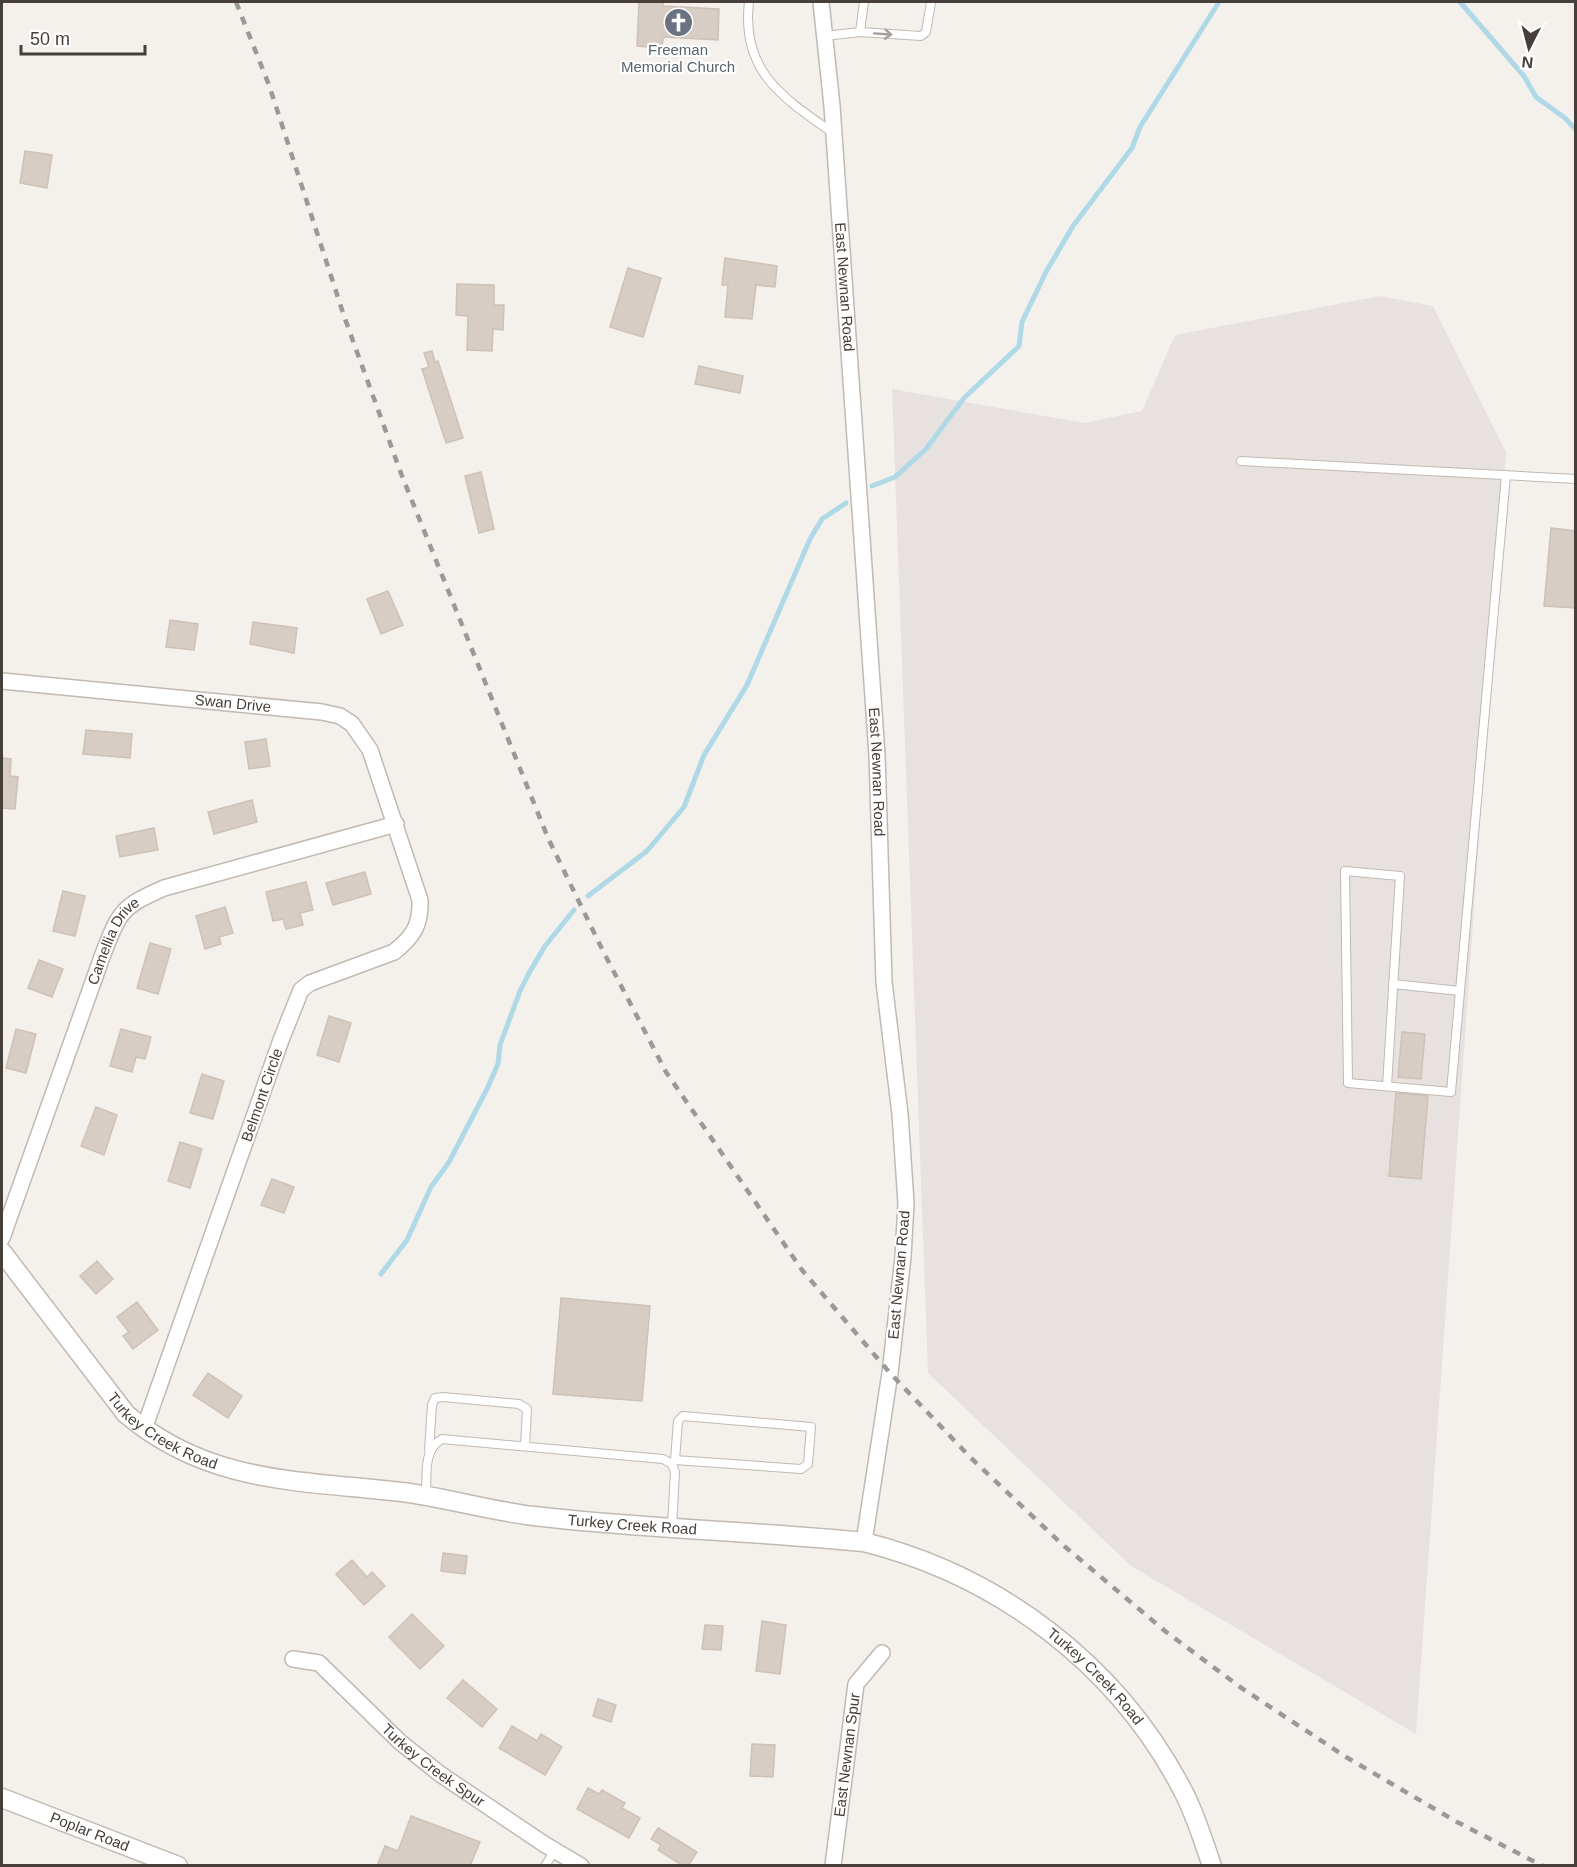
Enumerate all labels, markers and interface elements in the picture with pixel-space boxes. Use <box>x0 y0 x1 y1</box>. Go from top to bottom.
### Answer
church icon: Freeman Memorial Church <box>662 7 694 39</box>
scale bar <box>21 18 146 56</box>
north arrow <box>1499 18 1559 78</box>
one-way arrow <box>873 28 893 39</box>
text: 50 m <box>30 29 70 49</box>
place label: Freeman Memorial Church <box>621 41 735 75</box>
text: N <box>1521 53 1534 71</box>
street label: East Newnan Road <box>832 222 858 352</box>
street label: Swan Drive <box>194 691 272 715</box>
street label: East Newnan Road <box>866 707 889 837</box>
street label: Camellia Drive <box>84 893 142 987</box>
street label: Belmont Circle <box>238 1046 285 1144</box>
street label: East Newnan Road <box>884 1210 913 1340</box>
street label: Turkey Creek Road <box>105 1389 220 1472</box>
street label: Turkey Creek Road <box>567 1511 697 1538</box>
street label: Turkey Creek Road <box>1044 1624 1147 1728</box>
street label: East Newnan Spur <box>830 1692 863 1818</box>
street label: Turkey Creek Spur <box>379 1720 488 1810</box>
street label: Poplar Road <box>48 1808 132 1854</box>

